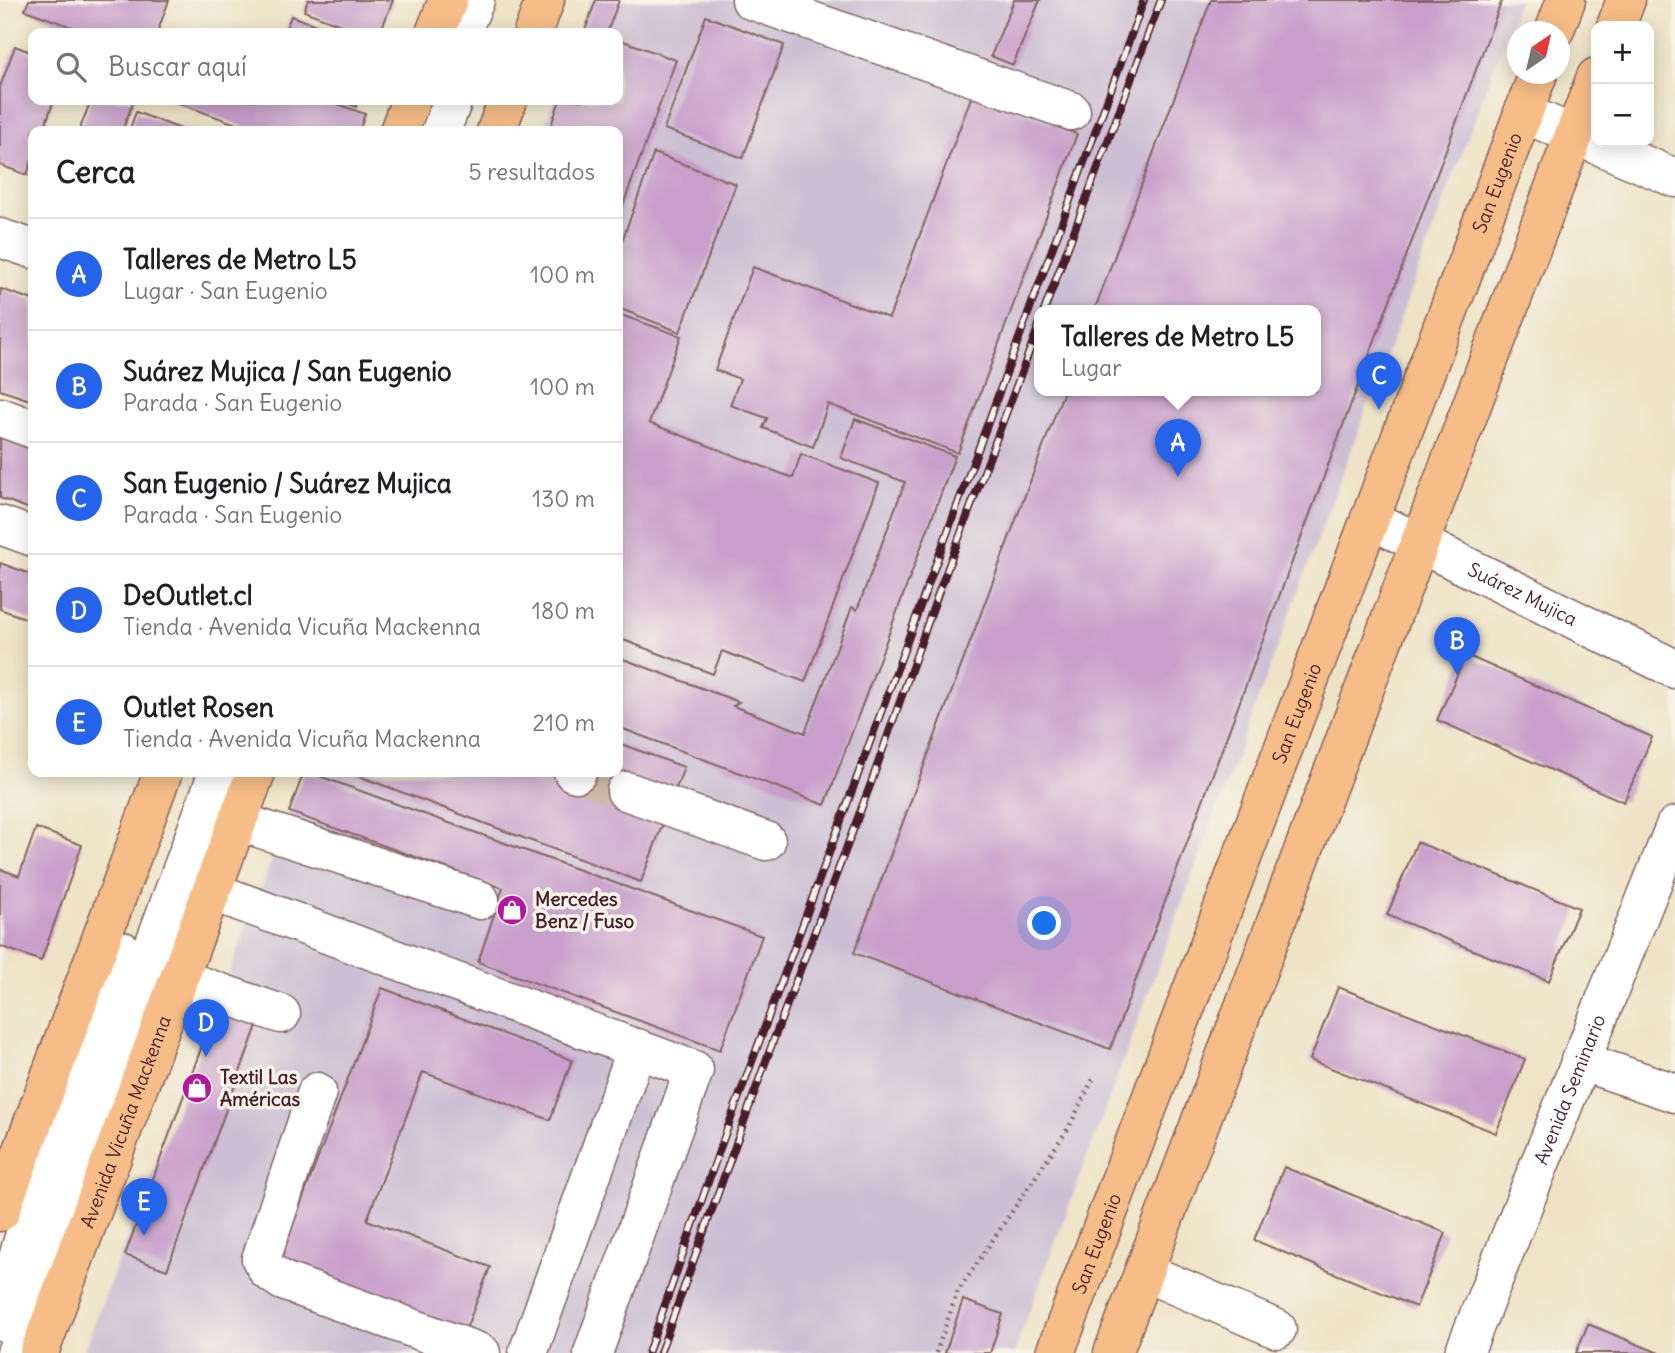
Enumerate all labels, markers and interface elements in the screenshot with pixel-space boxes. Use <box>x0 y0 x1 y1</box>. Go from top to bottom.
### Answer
north arrow <box>1507 21 1570 84</box>
map controls <box>1591 21 1654 147</box>
button: + <box>1591 21 1654 84</box>
search box <box>28 28 623 105</box>
icon: search <box>52 48 90 86</box>
text: Buscar aquí <box>108 50 247 83</box>
button: − <box>1591 84 1654 147</box>
street label: San Eugenio <box>1467 129 1527 236</box>
text: Cerca <box>56 153 135 191</box>
text: 5 resultados <box>468 157 595 186</box>
text: Talleres de Metro L5 <box>123 243 357 276</box>
text: A <box>72 260 86 289</box>
text: 100 m <box>530 260 595 289</box>
text: Lugar · San Eugenio <box>123 276 328 305</box>
popup <box>1034 305 1321 396</box>
text: Talleres de Metro L5 <box>1061 320 1294 353</box>
pin: C <box>1356 352 1402 410</box>
text: Lugar <box>1061 353 1122 382</box>
text: Suárez Mujica / San Eugenio <box>123 355 452 388</box>
text: B <box>71 372 87 401</box>
text: 100 m <box>530 372 595 401</box>
text: Parada · San Eugenio <box>123 388 342 417</box>
pin: A <box>1155 419 1201 477</box>
text: San Eugenio / Suárez Mujica <box>123 467 452 500</box>
text: C <box>71 484 87 513</box>
text: 130 m <box>532 484 595 513</box>
text: Parada · San Eugenio <box>123 500 342 529</box>
street label: Suárez Mujica <box>1464 557 1581 631</box>
text: DeOutlet.cl <box>123 579 253 612</box>
text: D <box>71 596 87 625</box>
text: 180 m <box>532 596 595 625</box>
text: Tienda · Avenida Vicuña Mackenna <box>123 612 481 641</box>
pin: B <box>1434 617 1480 675</box>
street label: San Eugenio <box>1267 659 1327 767</box>
text: Outlet Rosen <box>123 691 274 724</box>
text: E <box>72 708 86 737</box>
text: 210 m <box>532 708 595 737</box>
text: Tienda · Avenida Vicuña Mackenna <box>123 724 481 753</box>
place label: Mercedes Benz / Fuso <box>535 887 635 933</box>
shop icon: Mercedes Benz / Fuso <box>495 893 529 927</box>
your location <box>1027 906 1061 940</box>
pin: D <box>183 999 229 1057</box>
street label: Avenida Seminario <box>1529 1011 1610 1168</box>
street label: Avenida Vicuña Mackenna <box>75 1012 176 1231</box>
place label: Textil Las Américas <box>220 1065 300 1111</box>
shop icon: Textil Las Américas <box>180 1071 214 1105</box>
pin: E <box>121 1178 167 1236</box>
street label: San Eugenio <box>1066 1190 1126 1297</box>

